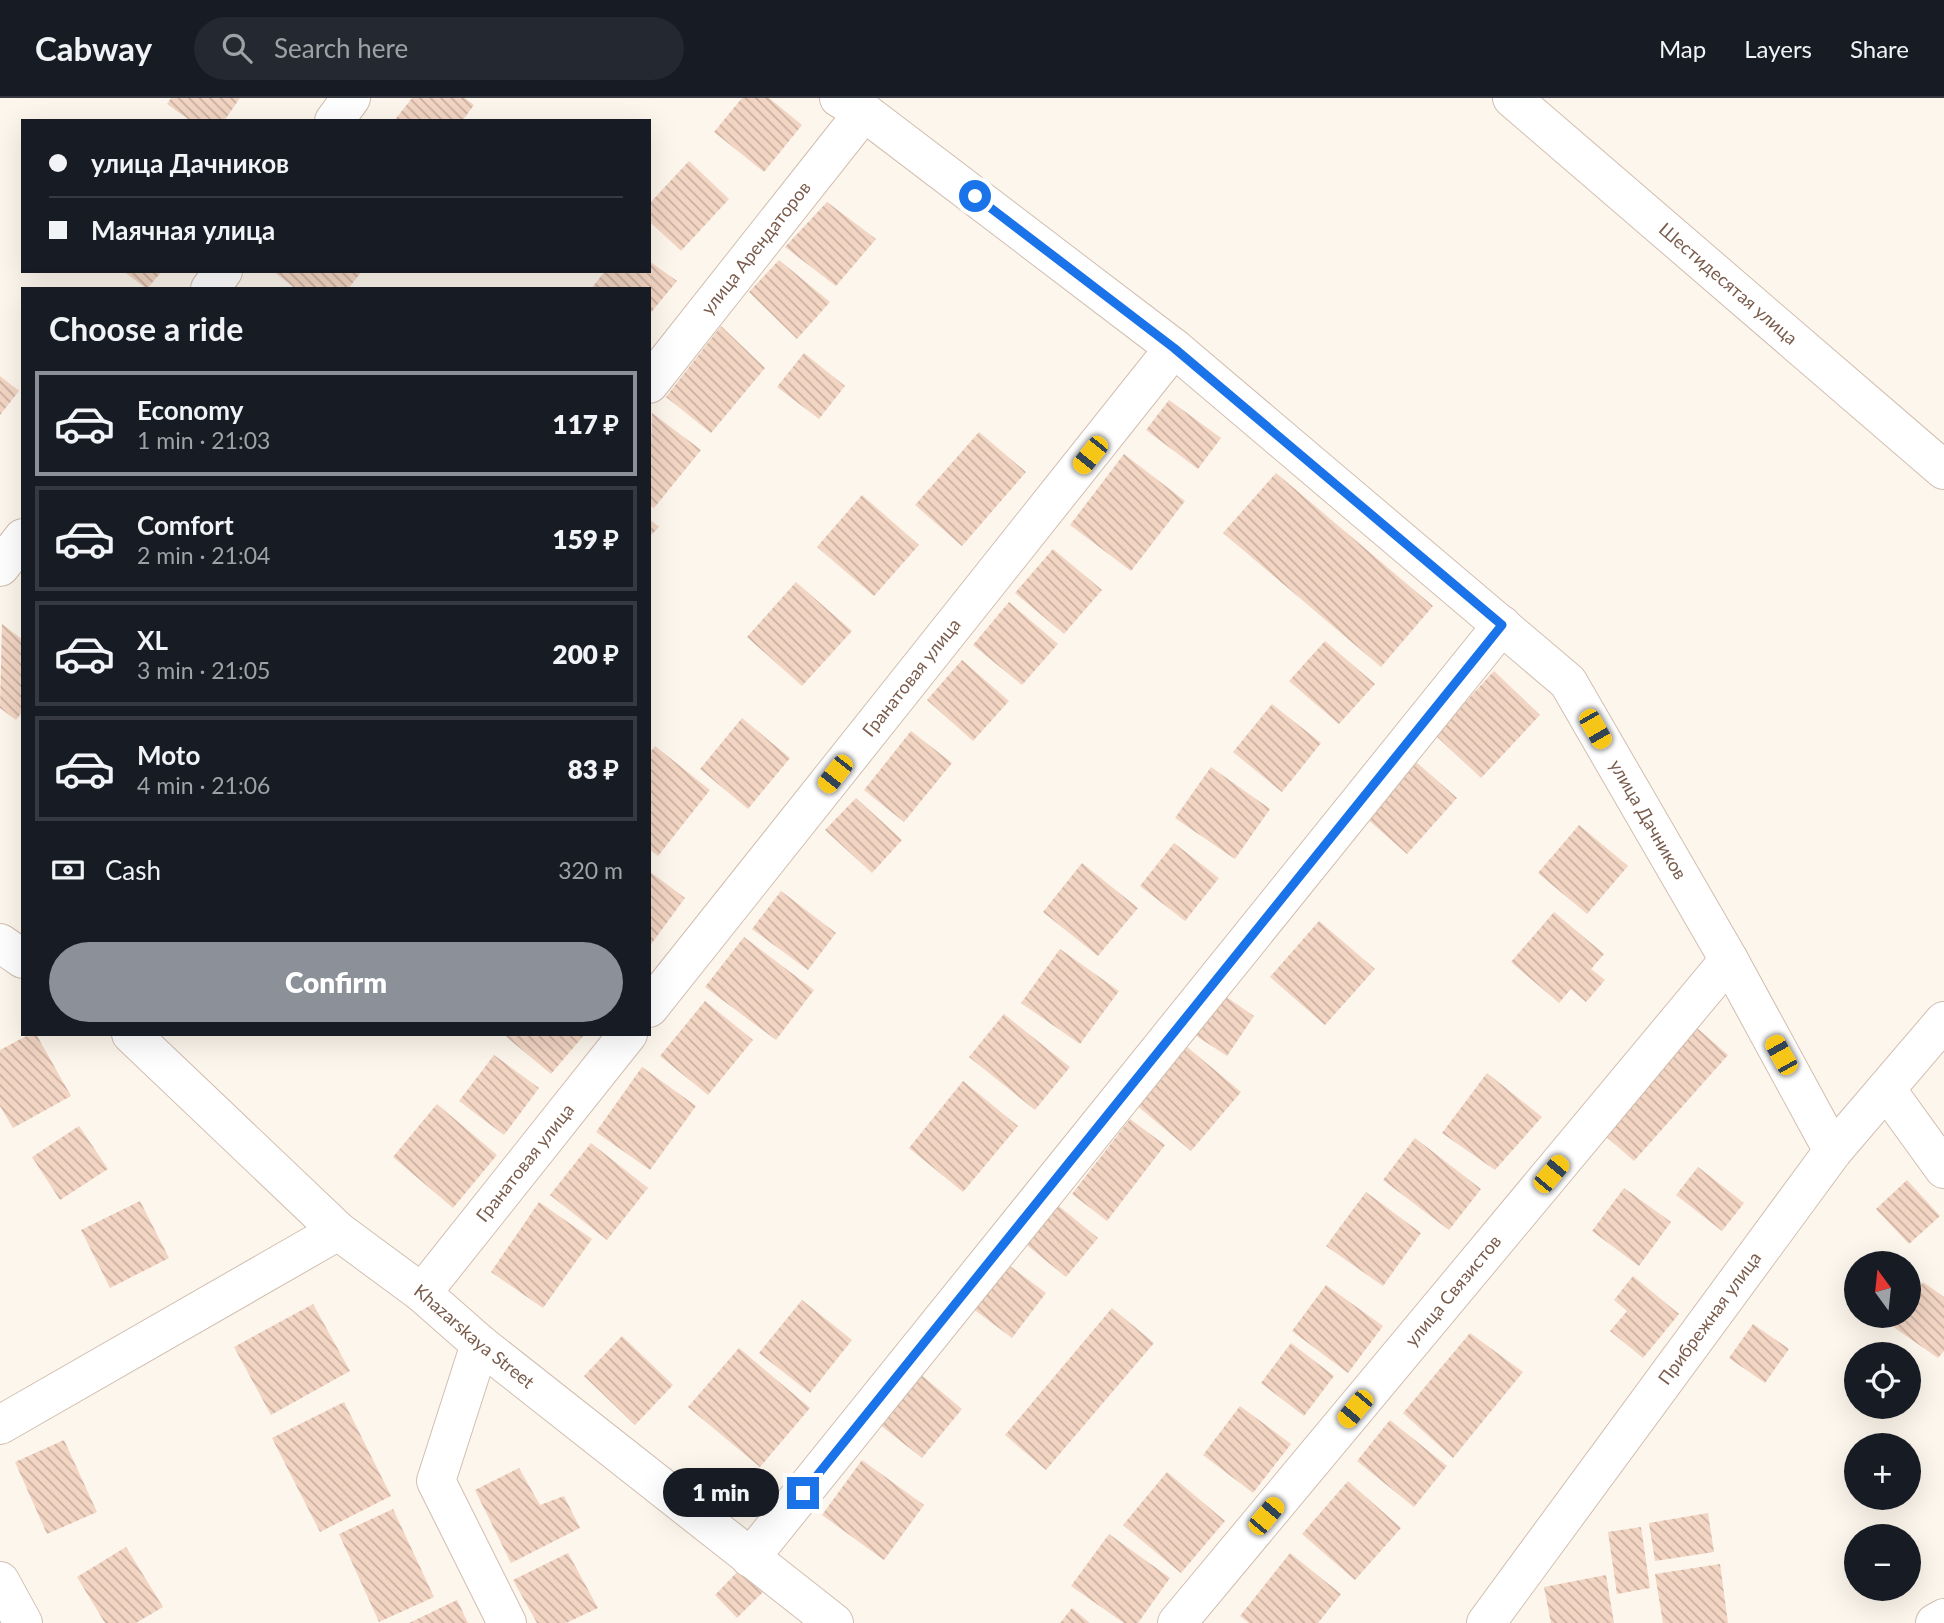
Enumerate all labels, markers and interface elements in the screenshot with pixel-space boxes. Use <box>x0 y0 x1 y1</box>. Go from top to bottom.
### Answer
search box <box>194 17 684 80</box>
text: Cabway <box>35 28 152 68</box>
icon: search <box>218 29 256 67</box>
text: Search here <box>274 32 408 64</box>
text: Map <box>1659 34 1706 63</box>
text: Layers <box>1744 34 1812 63</box>
text: Share <box>1850 34 1909 63</box>
text: улица Дачников <box>91 147 289 179</box>
street label: улица Арендаторов <box>696 177 815 319</box>
route start <box>959 180 991 212</box>
text: Маячная улица <box>91 214 275 246</box>
street label: Шестидесятая улица <box>1655 218 1802 349</box>
text: Choose a ride <box>49 309 243 348</box>
icon: car <box>53 392 116 455</box>
text: Economy <box>137 394 243 426</box>
text: 117 ₽ <box>553 408 619 440</box>
text: 1 min · 21:03 <box>137 426 270 454</box>
car <box>1069 432 1112 478</box>
icon: car <box>53 507 116 570</box>
text: Comfort <box>137 509 234 541</box>
text: 159 ₽ <box>553 523 619 555</box>
text: 2 min · 21:04 <box>137 541 270 569</box>
street label: Гранатовая улица <box>857 614 965 741</box>
icon: car <box>53 622 116 685</box>
text: XL <box>137 624 168 656</box>
text: 200 ₽ <box>553 638 619 670</box>
text: 3 min · 21:05 <box>137 656 270 684</box>
car <box>1576 706 1615 752</box>
icon: car <box>53 737 116 800</box>
text: Moto <box>137 739 200 771</box>
car <box>814 751 857 797</box>
text: 83 ₽ <box>568 753 619 785</box>
street label: улица Дачников <box>1605 755 1692 883</box>
text: 4 min · 21:06 <box>137 771 270 799</box>
icon: cash <box>49 851 87 889</box>
text: Cash <box>105 854 161 886</box>
text: 320 m <box>558 856 623 884</box>
button: Confirm <box>49 942 623 1022</box>
car <box>1762 1032 1801 1078</box>
street label: Гранатовая улица <box>471 1099 578 1226</box>
car <box>1530 1151 1573 1197</box>
street label: улица Связистов <box>1400 1230 1505 1351</box>
street label: Прибрежная улица <box>1653 1247 1765 1389</box>
north arrow <box>1844 1251 1922 1328</box>
map controls <box>1844 1251 1921 1601</box>
street label: Khazarskaya Street <box>410 1279 540 1393</box>
button: locate <box>1844 1342 1921 1419</box>
car <box>1334 1386 1377 1432</box>
button: + <box>1844 1433 1921 1510</box>
callout: 1 min <box>663 1468 778 1518</box>
route end <box>787 1477 819 1509</box>
text: 1 min <box>692 1478 750 1506</box>
car <box>1245 1493 1288 1539</box>
button: − <box>1844 1524 1921 1601</box>

